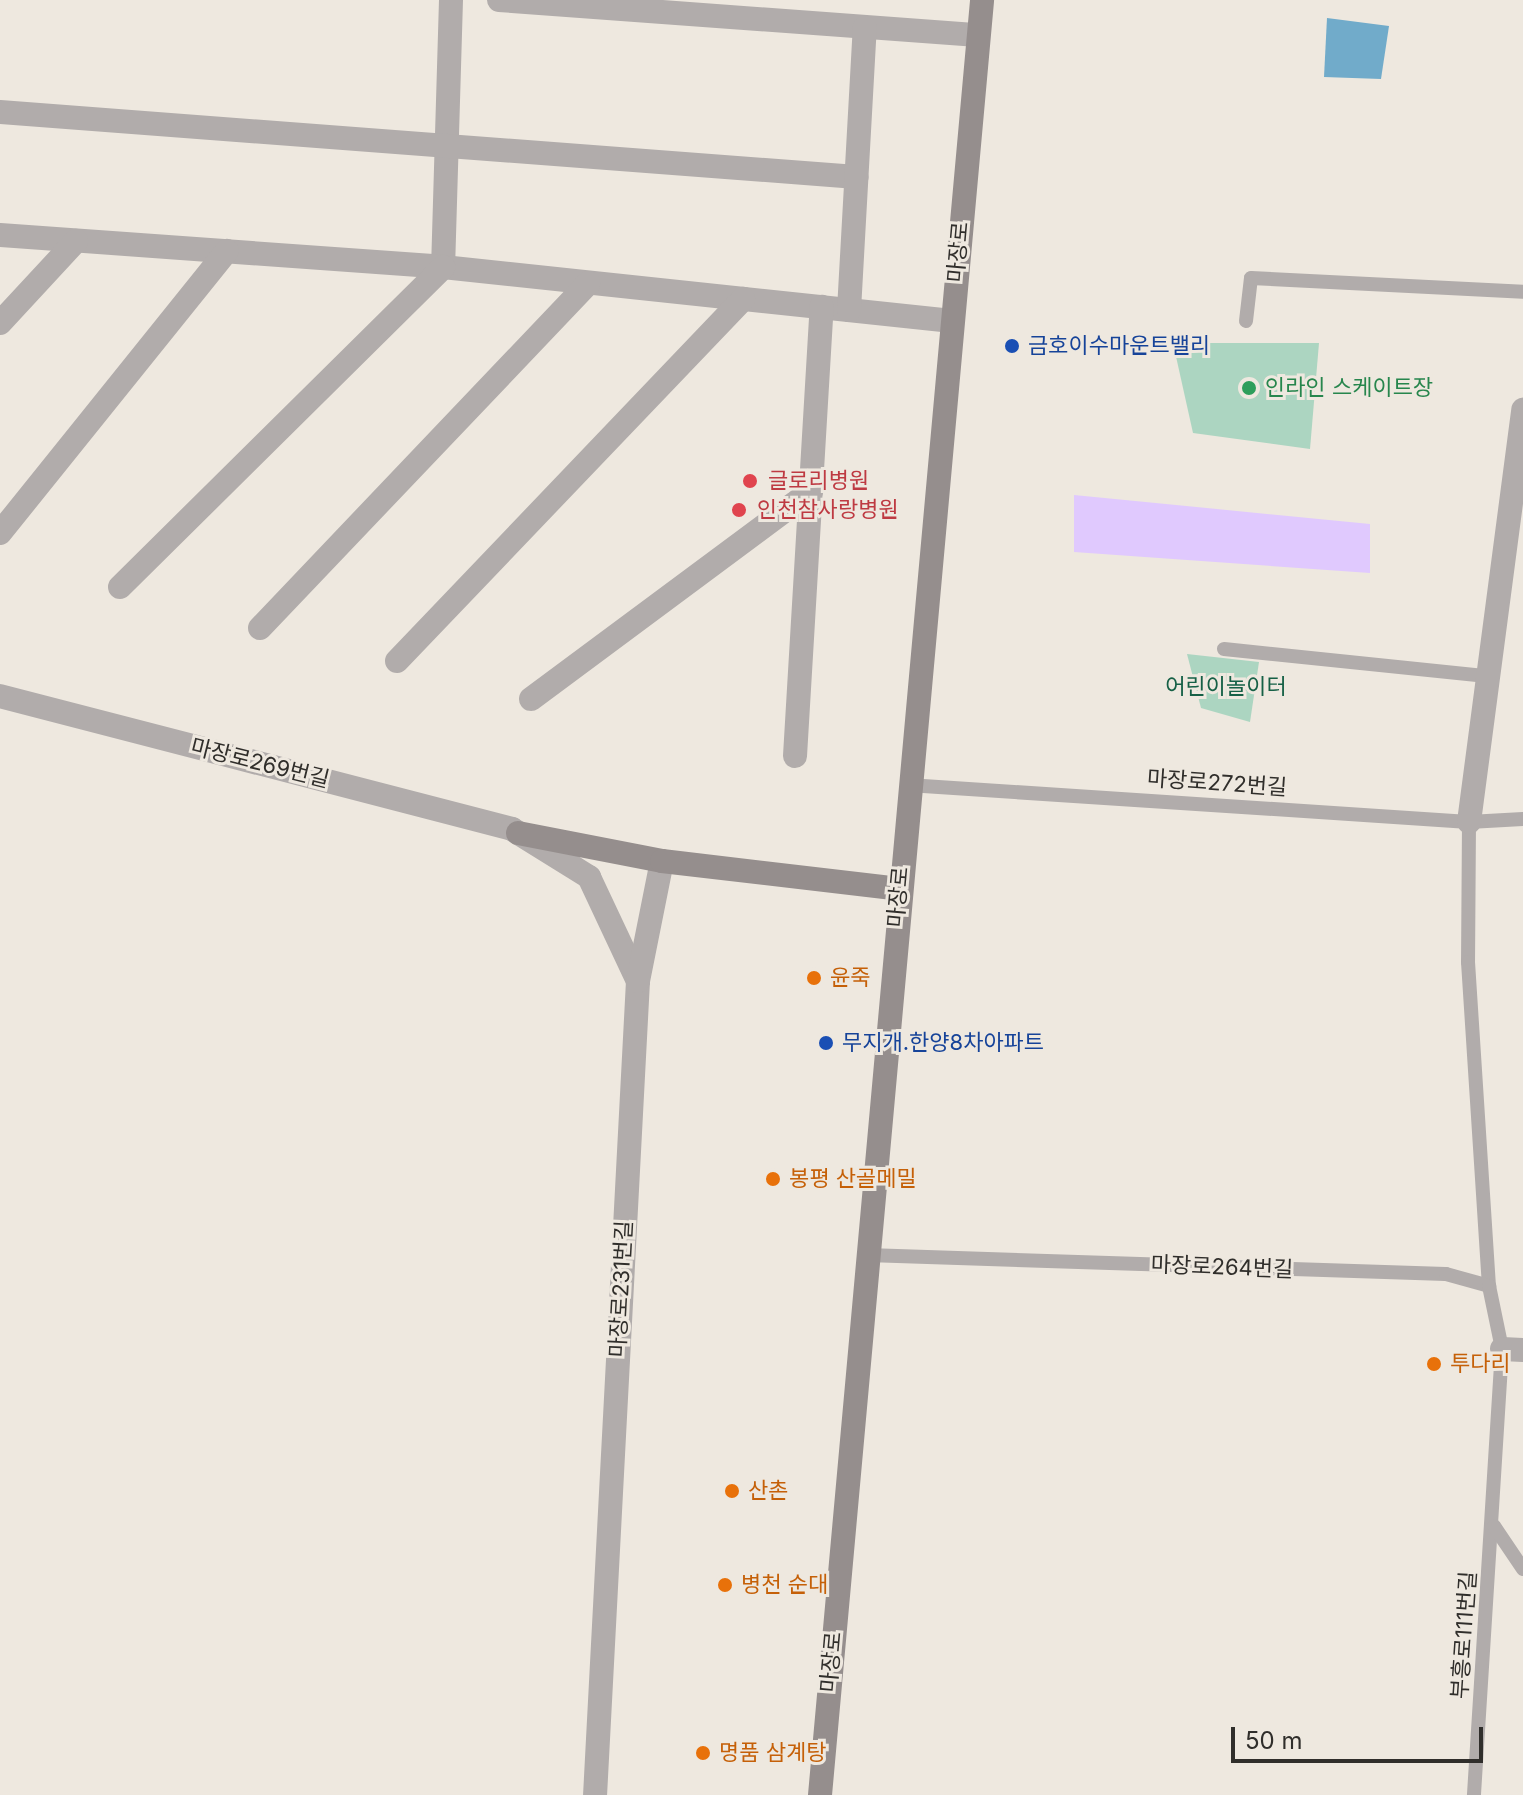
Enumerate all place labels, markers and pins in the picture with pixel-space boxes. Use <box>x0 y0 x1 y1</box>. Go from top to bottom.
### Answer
place label: 금호이수마운트밸리 <box>1028 333 1210 359</box>
marker: 금호이수마운트밸리 <box>1003 337 1021 355</box>
place label: 인라인 스케이트장 <box>1265 375 1433 401</box>
marker: 인라인 스케이트장 <box>1240 379 1258 397</box>
place label: 글로리병원 <box>768 468 869 494</box>
marker: 글로리병원 <box>739 470 761 492</box>
place label: 인천참사랑병원 <box>757 497 899 523</box>
marker: 인천참사랑병원 <box>728 499 750 521</box>
place label: 윤죽 <box>830 965 870 991</box>
marker: 윤죽 <box>805 969 823 987</box>
place label: 무지개.한양8차아파트 <box>842 1030 1044 1056</box>
marker: 무지개.한양8차아파트 <box>817 1034 835 1052</box>
place label: 봉평 산골메밀 <box>789 1166 917 1192</box>
marker: 봉평 산골메밀 <box>764 1170 782 1188</box>
place label: 투다리 <box>1450 1351 1511 1377</box>
marker: 투다리 <box>1425 1355 1443 1373</box>
place label: 산촌 <box>748 1478 788 1504</box>
marker: 산촌 <box>723 1482 741 1500</box>
place label: 병천 순대 <box>741 1572 828 1598</box>
marker: 병천 순대 <box>716 1576 734 1594</box>
place label: 명품 삼계탕 <box>719 1740 826 1766</box>
marker: 명품 삼계탕 <box>694 1744 712 1762</box>

